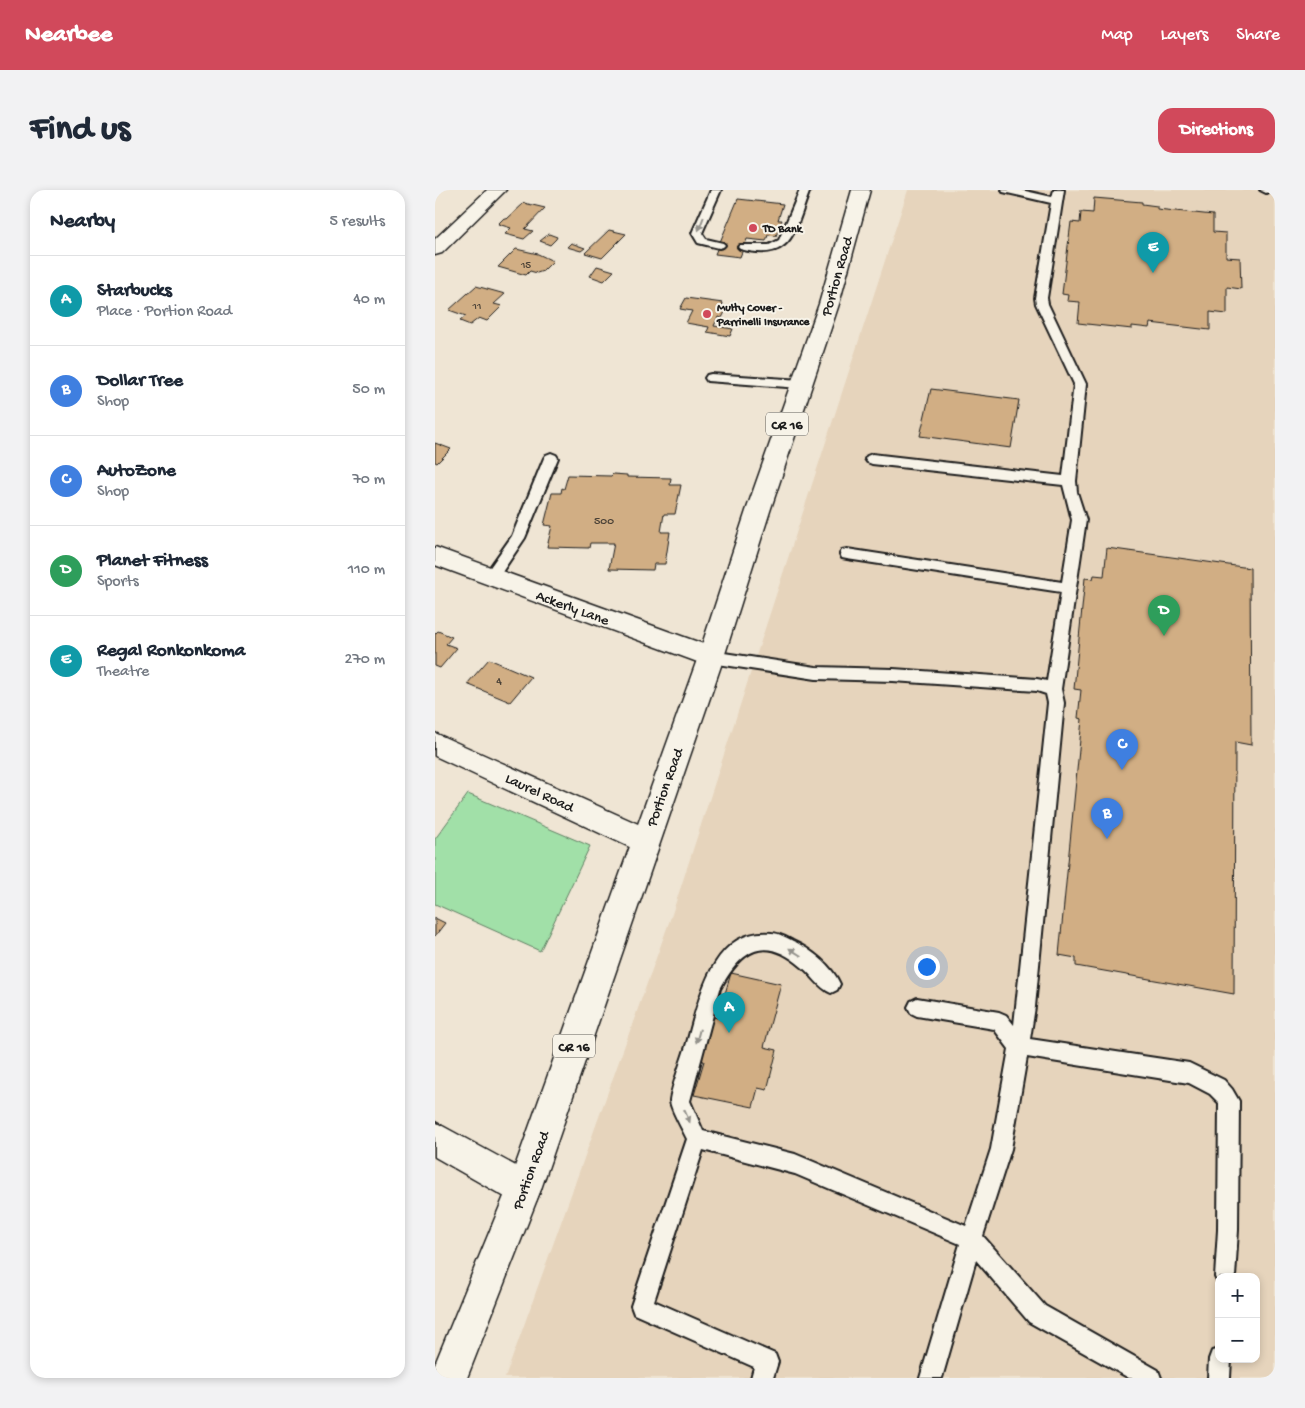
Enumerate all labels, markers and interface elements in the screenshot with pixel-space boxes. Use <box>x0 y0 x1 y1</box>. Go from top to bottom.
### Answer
text: Nearbee <box>25 21 112 50</box>
text: Map <box>1101 25 1133 46</box>
text: Layers <box>1161 25 1208 46</box>
text: Share <box>1236 25 1280 46</box>
button: Directions <box>1158 108 1275 153</box>
text: Find us <box>30 110 130 151</box>
text: Nearby <box>50 210 115 235</box>
text: 5 results <box>330 213 385 232</box>
one-way arrow <box>697 217 705 232</box>
marker: TD Bank <box>747 222 759 234</box>
place label: TD Bank <box>762 223 804 237</box>
pin: E <box>1137 232 1169 273</box>
street label: Portion Road <box>818 234 858 319</box>
house number: 15 <box>520 260 531 272</box>
text: Starbucks <box>97 280 172 303</box>
text: A <box>61 291 71 310</box>
text: 40 m <box>353 291 385 310</box>
house number: 11 <box>472 301 481 313</box>
place label: Multy Cover - Parrinelli Insurance <box>716 302 810 330</box>
text: Place · Portion Road <box>97 303 232 322</box>
marker: Multy Cover - Parrinelli Insurance <box>701 308 713 320</box>
text: Dollar Tree <box>97 370 183 393</box>
text: B <box>62 381 70 400</box>
text: 50 m <box>352 381 385 400</box>
text: Shop <box>97 393 129 412</box>
road number: CR 16 <box>766 412 808 435</box>
text: AutoZone <box>97 460 176 483</box>
text: C <box>62 471 70 490</box>
text: 70 m <box>352 471 385 490</box>
text: Shop <box>97 483 129 502</box>
house number: 500 <box>594 515 614 529</box>
text: Planet Fitness <box>97 550 208 573</box>
text: D <box>61 561 71 580</box>
text: 110 m <box>348 561 385 580</box>
text: Sports <box>97 573 139 592</box>
street label: Ackerly Lane <box>533 587 612 631</box>
pin: D <box>1148 595 1180 636</box>
text: Regal Ronkonkoma <box>97 640 245 663</box>
text: E <box>61 651 71 670</box>
text: 270 m <box>345 651 385 670</box>
text: Theatre <box>97 663 149 682</box>
house number: 4 <box>496 675 502 689</box>
pin: C <box>1106 729 1138 770</box>
street label: Portion Road <box>643 745 689 830</box>
street label: Laurel Road <box>502 770 577 818</box>
pin: B <box>1091 798 1123 839</box>
one-way arrow <box>789 947 802 957</box>
your location <box>914 954 940 980</box>
pin: A <box>713 992 745 1033</box>
one-way arrow <box>694 1029 702 1044</box>
road number: CR 16 <box>553 1034 595 1058</box>
one-way arrow <box>683 1109 691 1123</box>
street label: Portion Road <box>509 1128 555 1213</box>
map controls <box>1215 1273 1260 1363</box>
button: + <box>1215 1273 1260 1318</box>
button: − <box>1215 1318 1260 1363</box>

